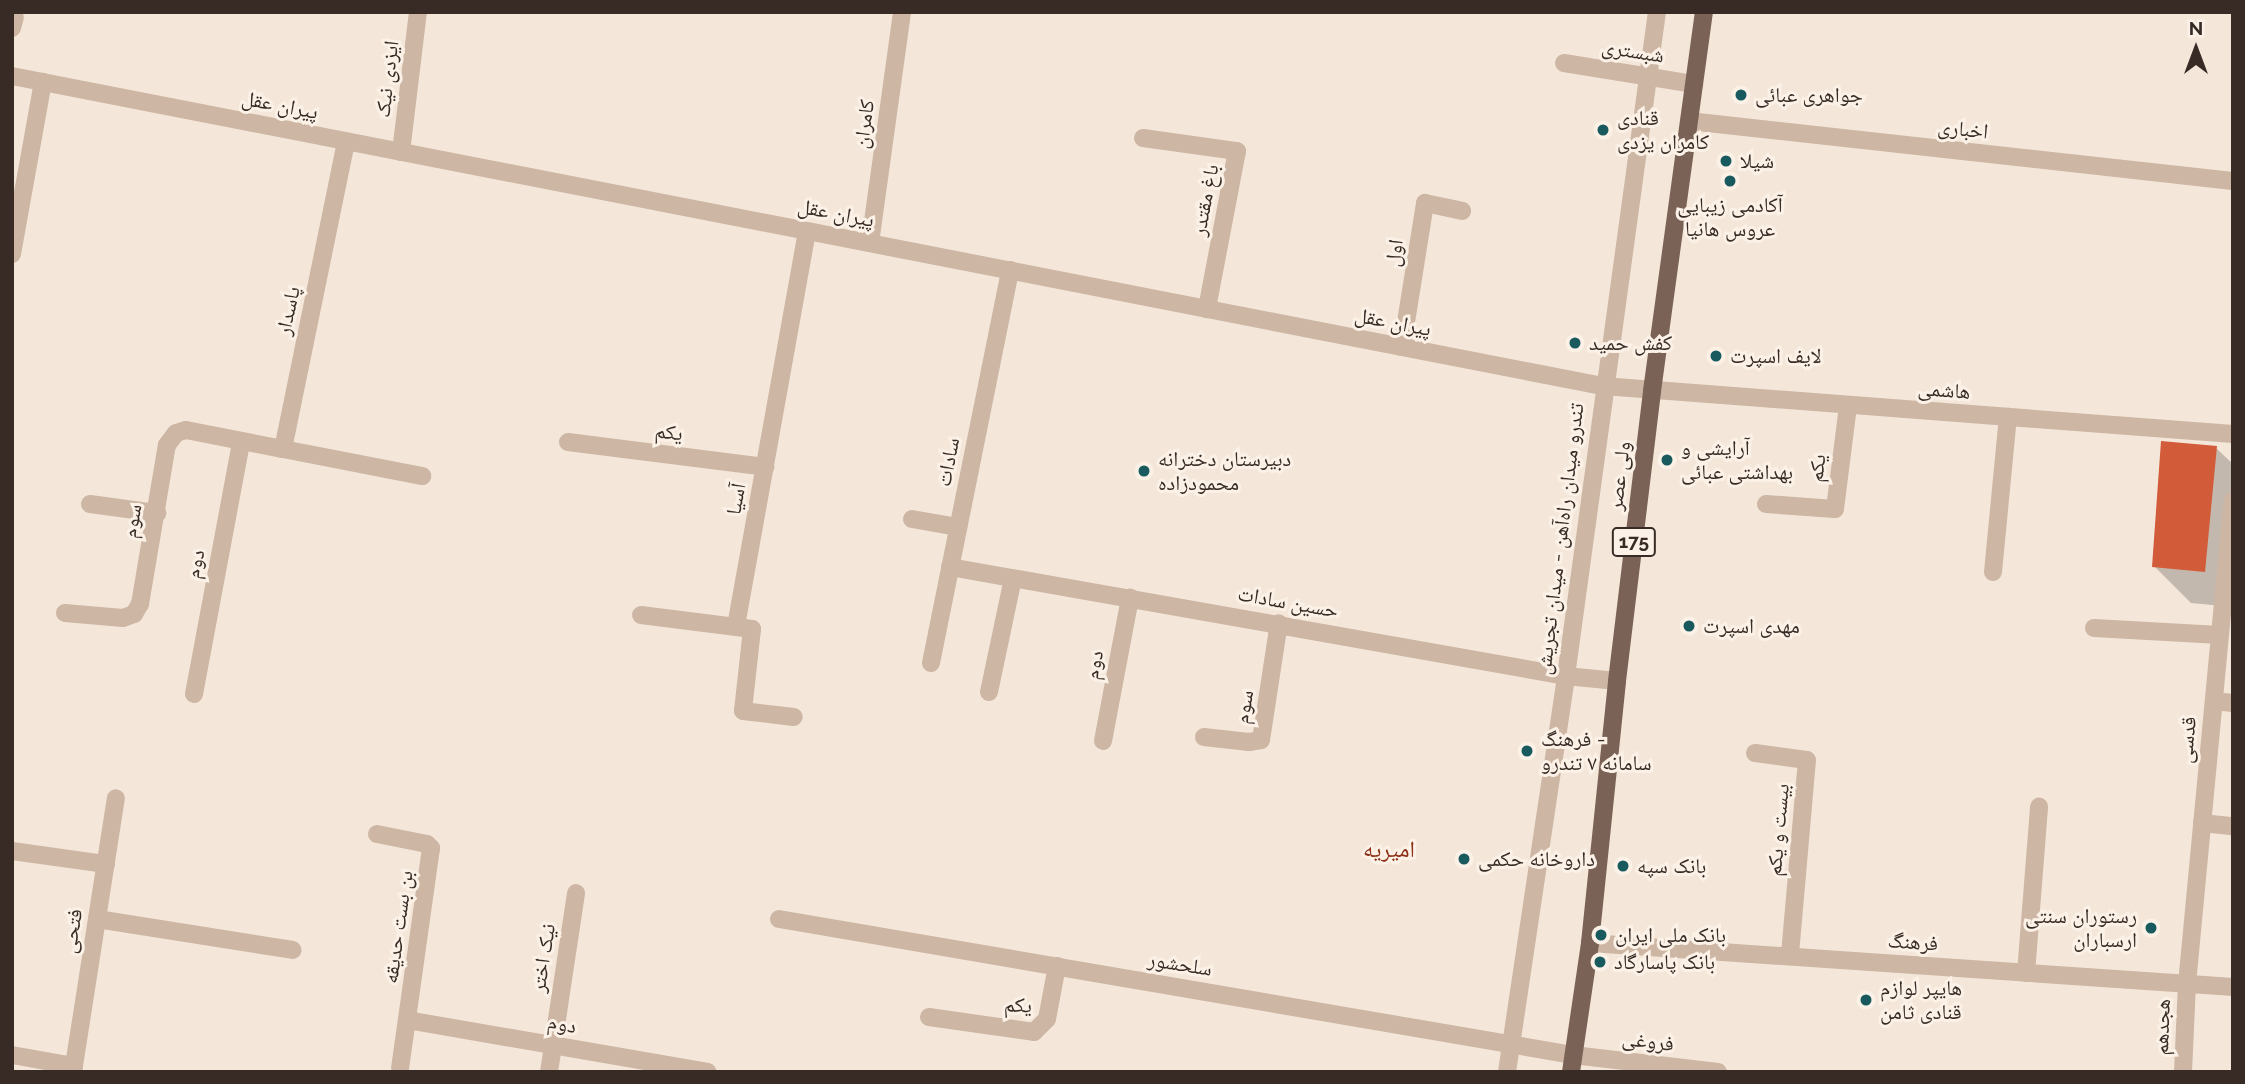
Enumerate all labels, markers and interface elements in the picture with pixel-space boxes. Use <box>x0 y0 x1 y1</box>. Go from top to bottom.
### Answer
north arrow <box>2161 14 2231 84</box>
text: N <box>2189 17 2203 39</box>
street label: شبستری <box>1600 34 1666 68</box>
street label: ایزدی نیک <box>370 39 404 119</box>
place label: جواهری عبائی <box>1755 82 1863 108</box>
street label: پیران عقل <box>240 85 320 125</box>
marker: جواهری عبائی <box>1733 87 1749 103</box>
street label: کامران <box>848 98 880 150</box>
place label: قنادی کامران یزدی <box>1617 105 1709 155</box>
street label: اخباری <box>1936 114 1990 144</box>
marker: قنادی کامران یزدی <box>1595 122 1611 138</box>
place label: شیلا <box>1740 148 1774 174</box>
marker: شیلا <box>1718 153 1734 169</box>
street label: باغ مقتدر <box>1186 162 1224 238</box>
marker: آکادمی زیبایی عروس هانیا <box>1722 173 1738 189</box>
place label: آکادمی زیبایی عروس هانیا <box>1677 192 1783 242</box>
street label: پیران عقل <box>796 193 876 233</box>
street label: اول <box>1379 238 1409 268</box>
street label: پاسدار <box>271 284 305 338</box>
street label: پیران عقل <box>1353 302 1433 342</box>
place label: کفش حمید <box>1589 330 1672 356</box>
marker: کفش حمید <box>1567 335 1583 351</box>
place label: لایف اسپرت <box>1730 343 1822 369</box>
marker: لایف اسپرت <box>1708 348 1724 364</box>
street label: هاشمی <box>1917 376 1971 404</box>
street label: تندرو میدان راه‌آهن - میدان تجریش <box>1531 402 1589 676</box>
street label: یکم <box>654 418 684 446</box>
place label: آرایشی و بهداشتی عبائی <box>1681 435 1793 485</box>
street label: سادات <box>931 436 965 488</box>
street label: ولی عصر <box>1602 440 1636 512</box>
place label: دبیرستان دخترانه محمودزاده <box>1158 446 1291 496</box>
marker: آرایشی و بهداشتی عبائی <box>1659 452 1675 468</box>
street label: یکم <box>1803 453 1831 483</box>
marker: دبیرستان دخترانه محمودزاده <box>1136 463 1152 479</box>
street label: آسیا <box>721 481 751 517</box>
street label: سوم <box>117 502 147 540</box>
road number: 175 <box>1611 526 1657 558</box>
street label: دوم <box>180 547 210 581</box>
street label: حسین سادات <box>1236 581 1340 623</box>
place label: مهدی اسپرت <box>1703 613 1800 639</box>
marker: مهدی اسپرت <box>1681 618 1697 634</box>
street label: دوم <box>1079 649 1109 681</box>
street label: سوم <box>1229 688 1259 726</box>
street label: قدسی <box>2172 715 2202 765</box>
place label: فرهنگ - سامانه ۷ تندرو <box>1541 726 1652 776</box>
marker: فرهنگ - سامانه ۷ تندرو <box>1519 743 1535 759</box>
street label: بیست و یکم <box>1761 783 1795 877</box>
district label: امیریه <box>1363 835 1415 863</box>
place label: داروخانه حکمی <box>1478 846 1595 872</box>
marker: داروخانه حکمی <box>1456 851 1472 867</box>
place label: بانک سپه <box>1637 853 1706 879</box>
marker: بانک سپه <box>1615 858 1631 874</box>
street label: بن بست حدیقه <box>378 869 418 985</box>
place label: رستوران سنتی ارسباران <box>2025 903 2137 953</box>
street label: فتحی <box>56 907 88 955</box>
marker: رستوران سنتی ارسباران <box>2143 920 2159 936</box>
street label: نیک اختر <box>525 922 561 994</box>
place label: بانک ملی ایران <box>1615 922 1726 948</box>
marker: بانک ملی ایران <box>1593 927 1609 943</box>
street label: فرهنگ <box>1887 928 1939 956</box>
street label: سلحشور <box>1146 946 1214 982</box>
place label: بانک پاسارگاد <box>1614 949 1715 975</box>
marker: بانک پاسارگاد <box>1592 954 1608 970</box>
place label: هایپر لوازم قنادی ثامن <box>1880 975 1962 1025</box>
street label: یکم <box>1004 992 1032 1018</box>
marker: هایپر لوازم قنادی ثامن <box>1858 992 1874 1008</box>
street label: هجدهم <box>2148 998 2176 1056</box>
street label: دوم <box>546 1009 578 1039</box>
street label: فروغی <box>1621 1025 1675 1057</box>

